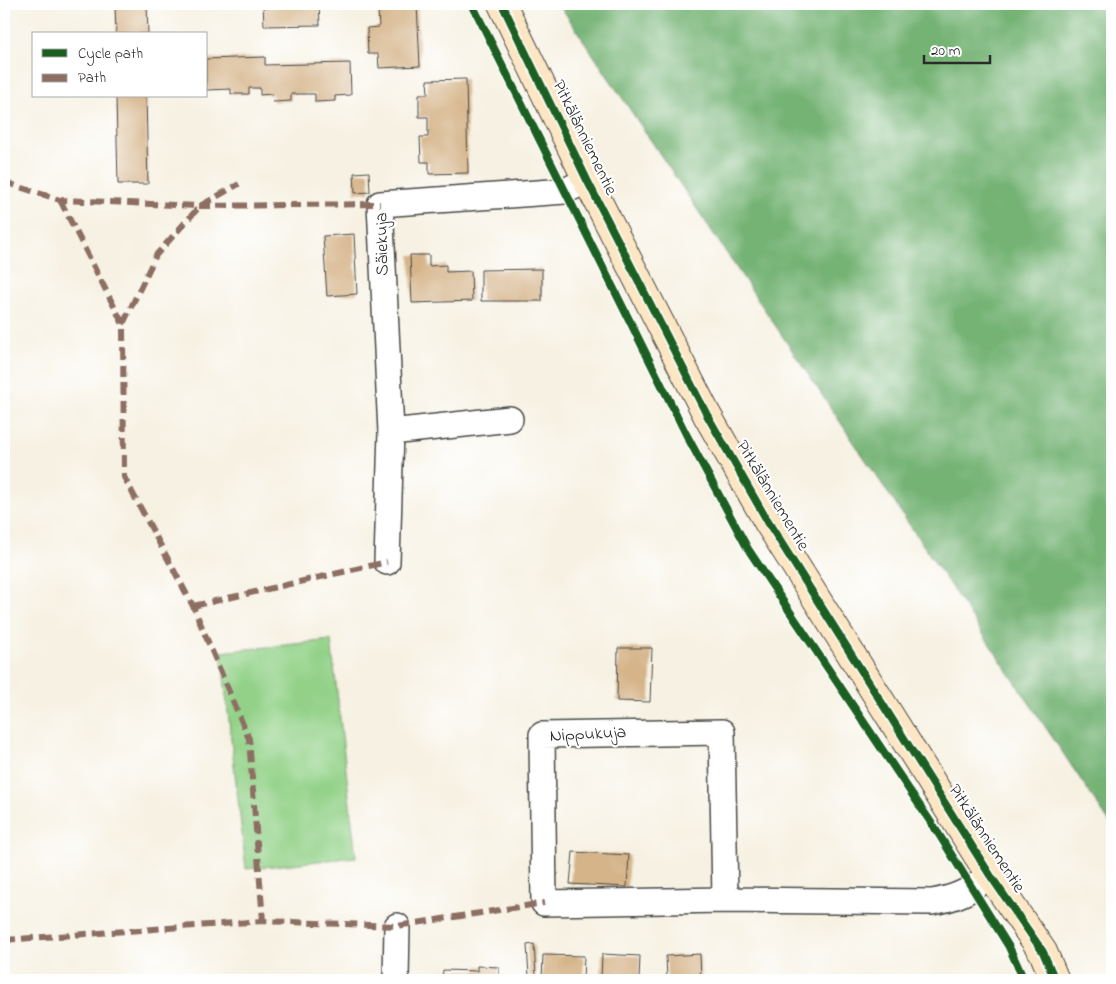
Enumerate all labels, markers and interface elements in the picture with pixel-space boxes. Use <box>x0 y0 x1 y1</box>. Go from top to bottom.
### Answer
legend <box>32 32 208 98</box>
scale bar <box>924 32 990 64</box>
text: 20 m <box>931 40 961 62</box>
text: Cycle path <box>78 43 143 66</box>
text: Path <box>78 67 106 89</box>
street label: Pitkälänniementie <box>545 76 624 201</box>
street label: Säiekuja <box>369 212 397 276</box>
street label: Pitkälänniementie <box>729 436 816 557</box>
street label: Nippukuja <box>549 720 627 750</box>
street label: Pitkälänniementie <box>941 779 1031 899</box>

